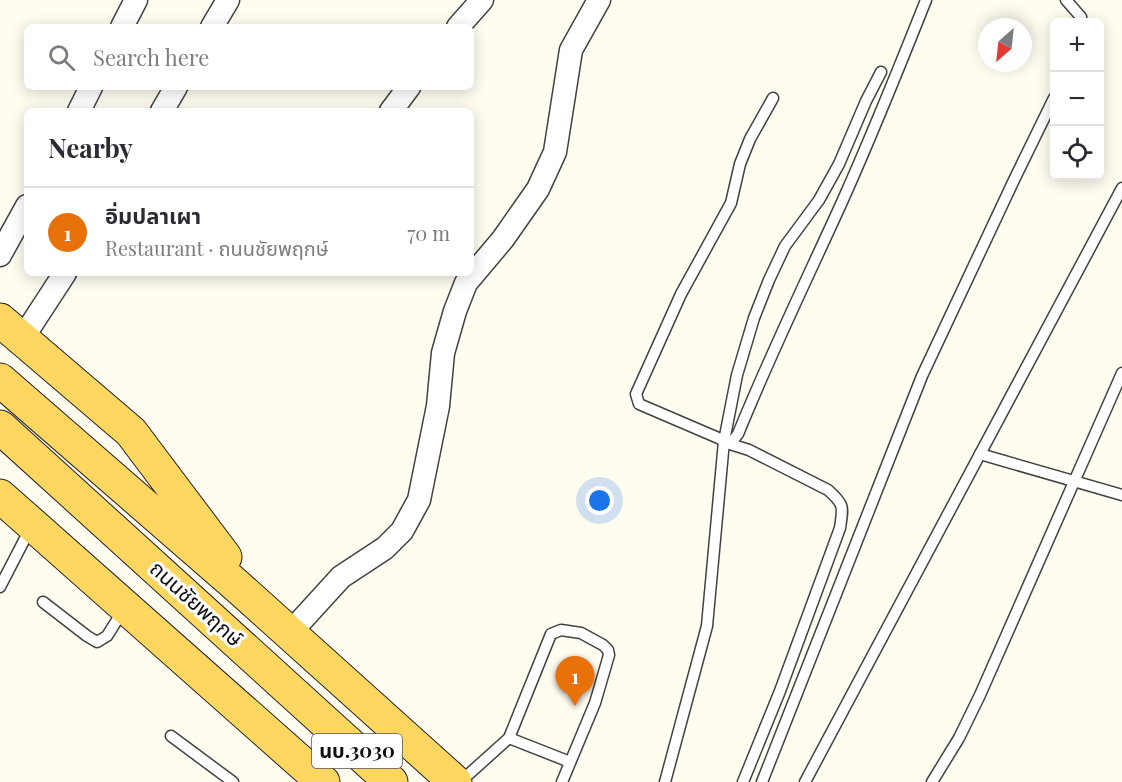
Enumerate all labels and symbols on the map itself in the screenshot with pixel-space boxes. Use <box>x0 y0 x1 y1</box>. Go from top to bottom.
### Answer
north arrow <box>978 18 1032 72</box>
your location <box>585 486 614 515</box>
street label: ถนนชัยพฤกษ์ <box>145 553 250 652</box>
pin: 1 <box>556 656 594 706</box>
road number: นบ.3030 <box>312 734 402 768</box>

